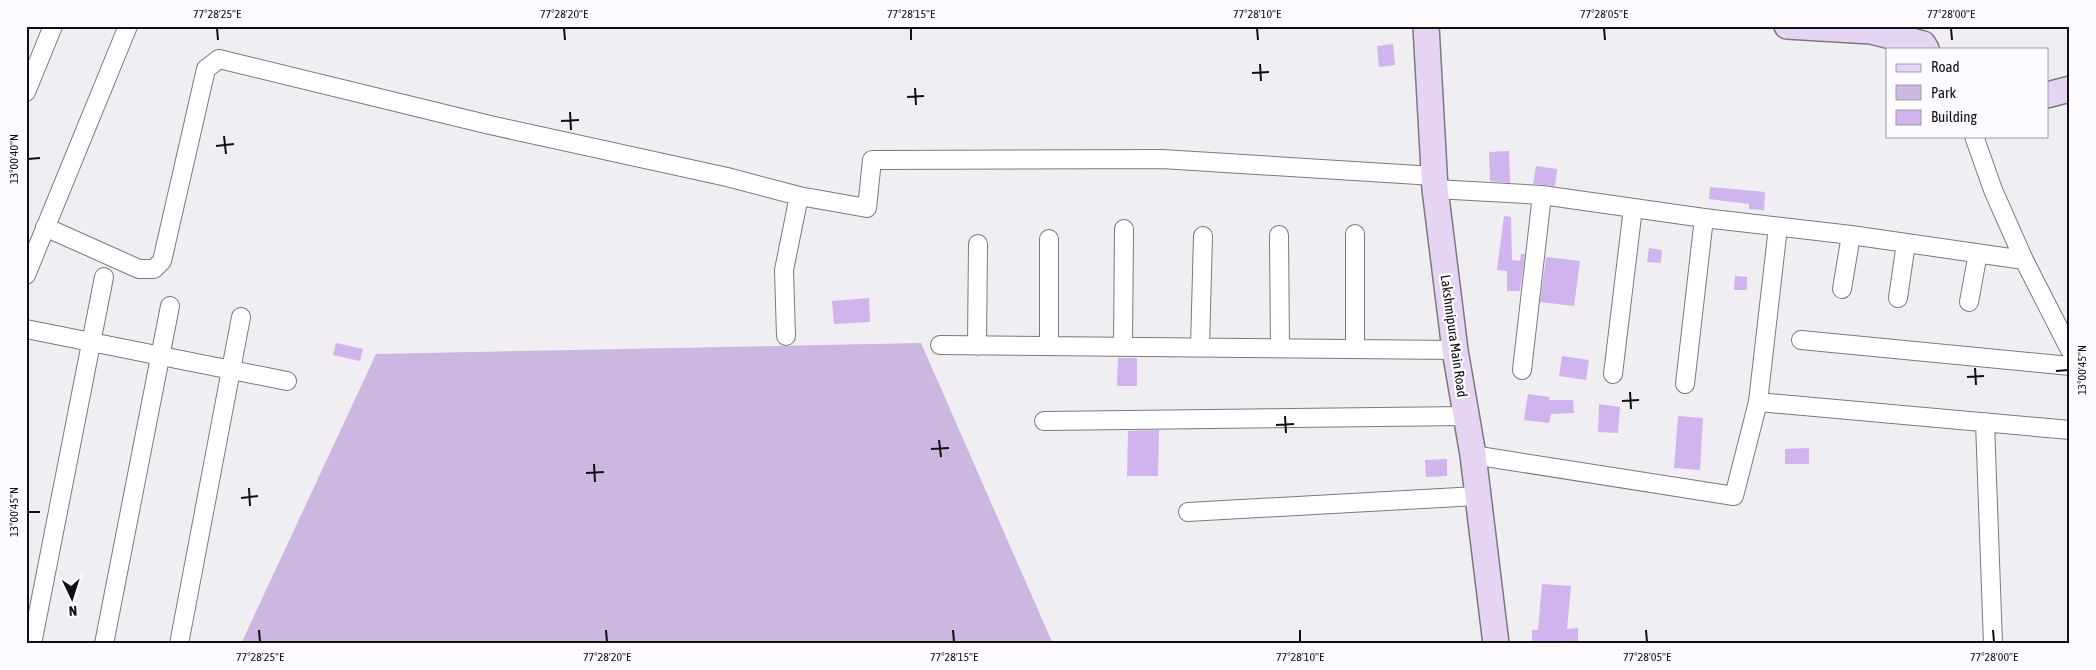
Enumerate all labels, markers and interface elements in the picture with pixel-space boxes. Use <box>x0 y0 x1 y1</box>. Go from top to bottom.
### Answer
text: 77°28'25"E <box>193 7 241 21</box>
text: 77°28'20"E <box>540 7 588 21</box>
text: 77°28'15"E <box>887 7 935 21</box>
text: 77°28'10"E <box>1233 7 1281 21</box>
text: 77°28'05"E <box>1580 7 1628 21</box>
text: 77°28'00"E <box>1927 7 1975 21</box>
legend <box>1886 48 2048 138</box>
text: Road <box>1931 58 1960 75</box>
text: Park <box>1931 84 1956 101</box>
text: Building <box>1931 108 1977 125</box>
text: 13°00'40"N <box>7 134 21 184</box>
street label: Lakshmipura Main Road <box>1437 274 1471 398</box>
text: 13°00'45"N <box>2075 345 2089 395</box>
text: 13°00'45"N <box>7 487 21 537</box>
north arrow <box>48 572 98 622</box>
text: N <box>68 603 78 619</box>
text: 77°28'25"E <box>236 650 284 664</box>
text: 77°28'20"E <box>583 650 631 664</box>
text: 77°28'15"E <box>930 650 978 664</box>
text: 77°28'10"E <box>1276 650 1324 664</box>
text: 77°28'05"E <box>1623 650 1671 664</box>
text: 77°28'00"E <box>1970 650 2018 664</box>

